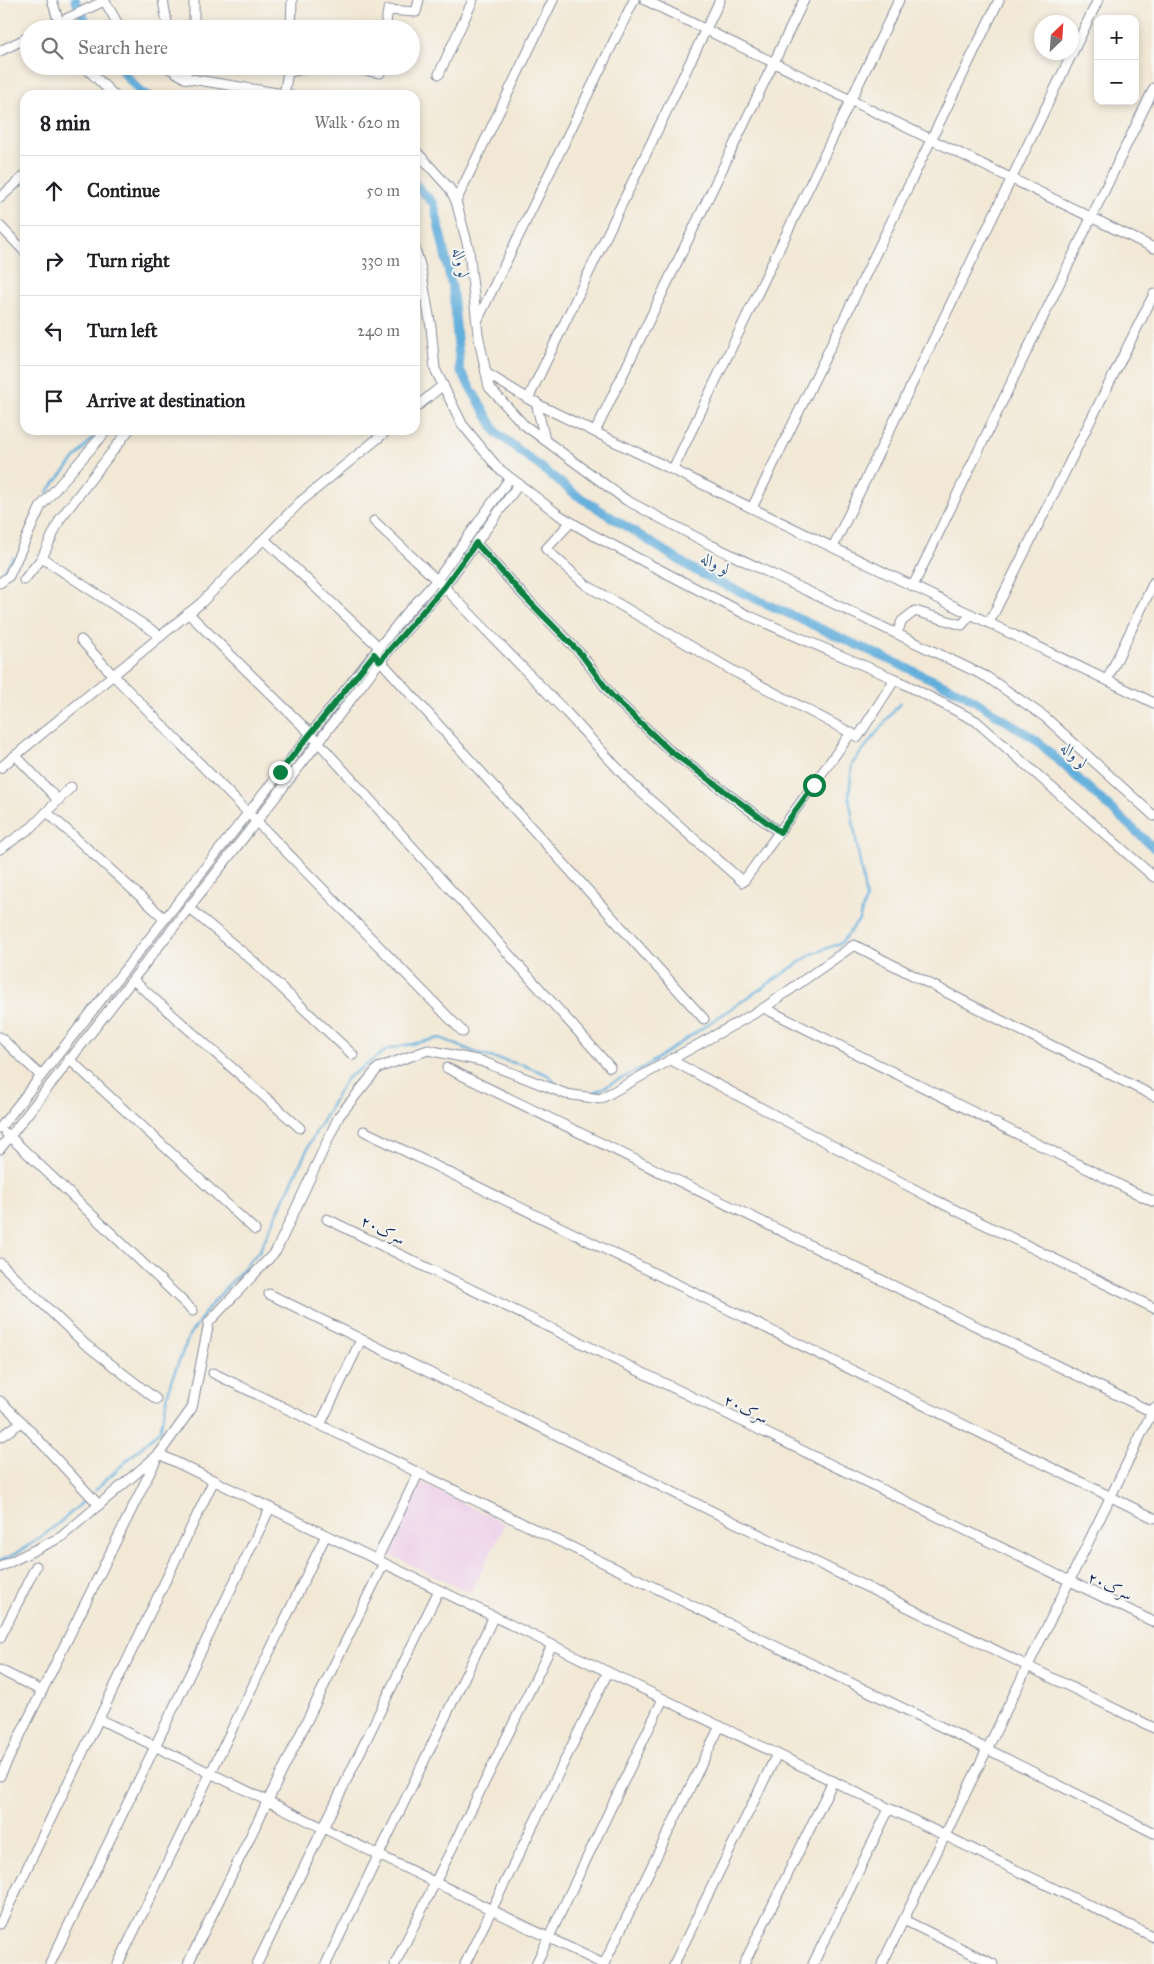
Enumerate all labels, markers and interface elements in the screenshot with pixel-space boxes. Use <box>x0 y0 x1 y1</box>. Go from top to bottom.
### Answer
north arrow <box>1034 15 1079 60</box>
map controls <box>1094 15 1139 105</box>
button: + <box>1094 15 1139 60</box>
search box <box>20 20 420 75</box>
icon: search <box>38 34 66 62</box>
text: Search here <box>78 36 168 59</box>
button: − <box>1094 60 1139 105</box>
text: 8 min <box>40 110 90 136</box>
text: Walk · 620 m <box>314 113 400 132</box>
icon: ahead <box>40 177 68 205</box>
text: Continue <box>87 179 160 202</box>
text: 50 m <box>366 181 400 200</box>
water label: لو واله <box>448 246 474 280</box>
icon: right <box>40 247 68 275</box>
text: Turn right <box>87 249 170 272</box>
text: 330 m <box>361 251 400 270</box>
icon: left <box>40 317 68 345</box>
text: Turn left <box>87 319 157 342</box>
text: 240 m <box>357 321 400 340</box>
icon: arrive <box>40 387 68 415</box>
text: Arrive at destination <box>87 389 245 412</box>
water label: لو واله <box>697 548 734 580</box>
water label: لو واله <box>1056 738 1092 773</box>
route end <box>269 761 292 784</box>
route start <box>803 774 826 797</box>
street label: سرک۲۰ <box>358 1212 408 1249</box>
street label: سرک۲۰ <box>721 1391 771 1428</box>
street label: سرک۲۰ <box>1085 1568 1135 1605</box>

